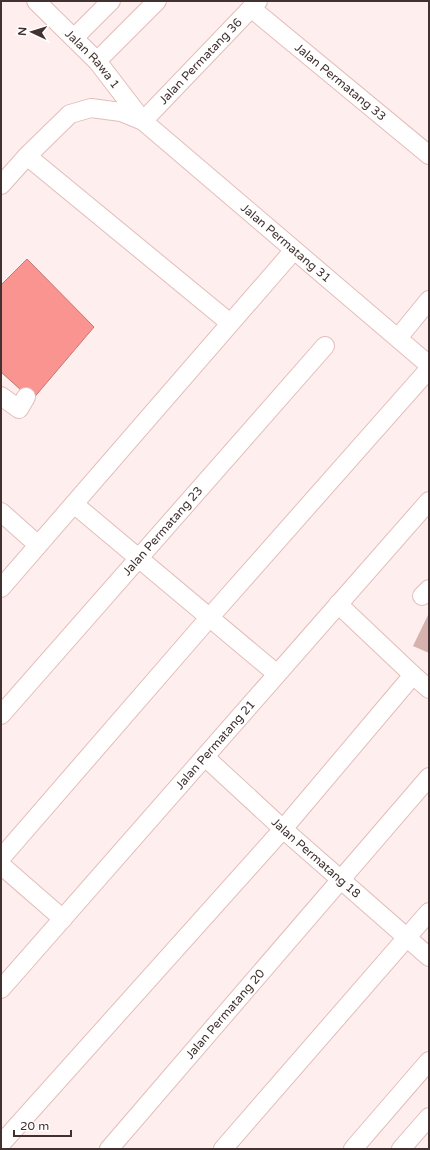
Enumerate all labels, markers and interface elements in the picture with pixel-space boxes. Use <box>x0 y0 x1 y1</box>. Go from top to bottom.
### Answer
north arrow <box>12 12 52 52</box>
street label: Jalan Permatang 36 <box>156 15 245 107</box>
text: N <box>16 26 29 36</box>
street label: Jalan Rawa 1 <box>62 27 122 91</box>
street label: Jalan Permatang 33 <box>292 40 389 124</box>
street label: Jalan Permatang 31 <box>238 201 334 285</box>
street label: Jalan Permatang 23 <box>120 483 205 578</box>
street label: Jalan Permatang 21 <box>172 697 258 792</box>
street label: Jalan Permatang 18 <box>269 815 363 901</box>
street label: Jalan Permatang 20 <box>183 966 268 1062</box>
scale bar <box>14 1112 71 1138</box>
text: 20 m <box>20 1119 49 1133</box>

